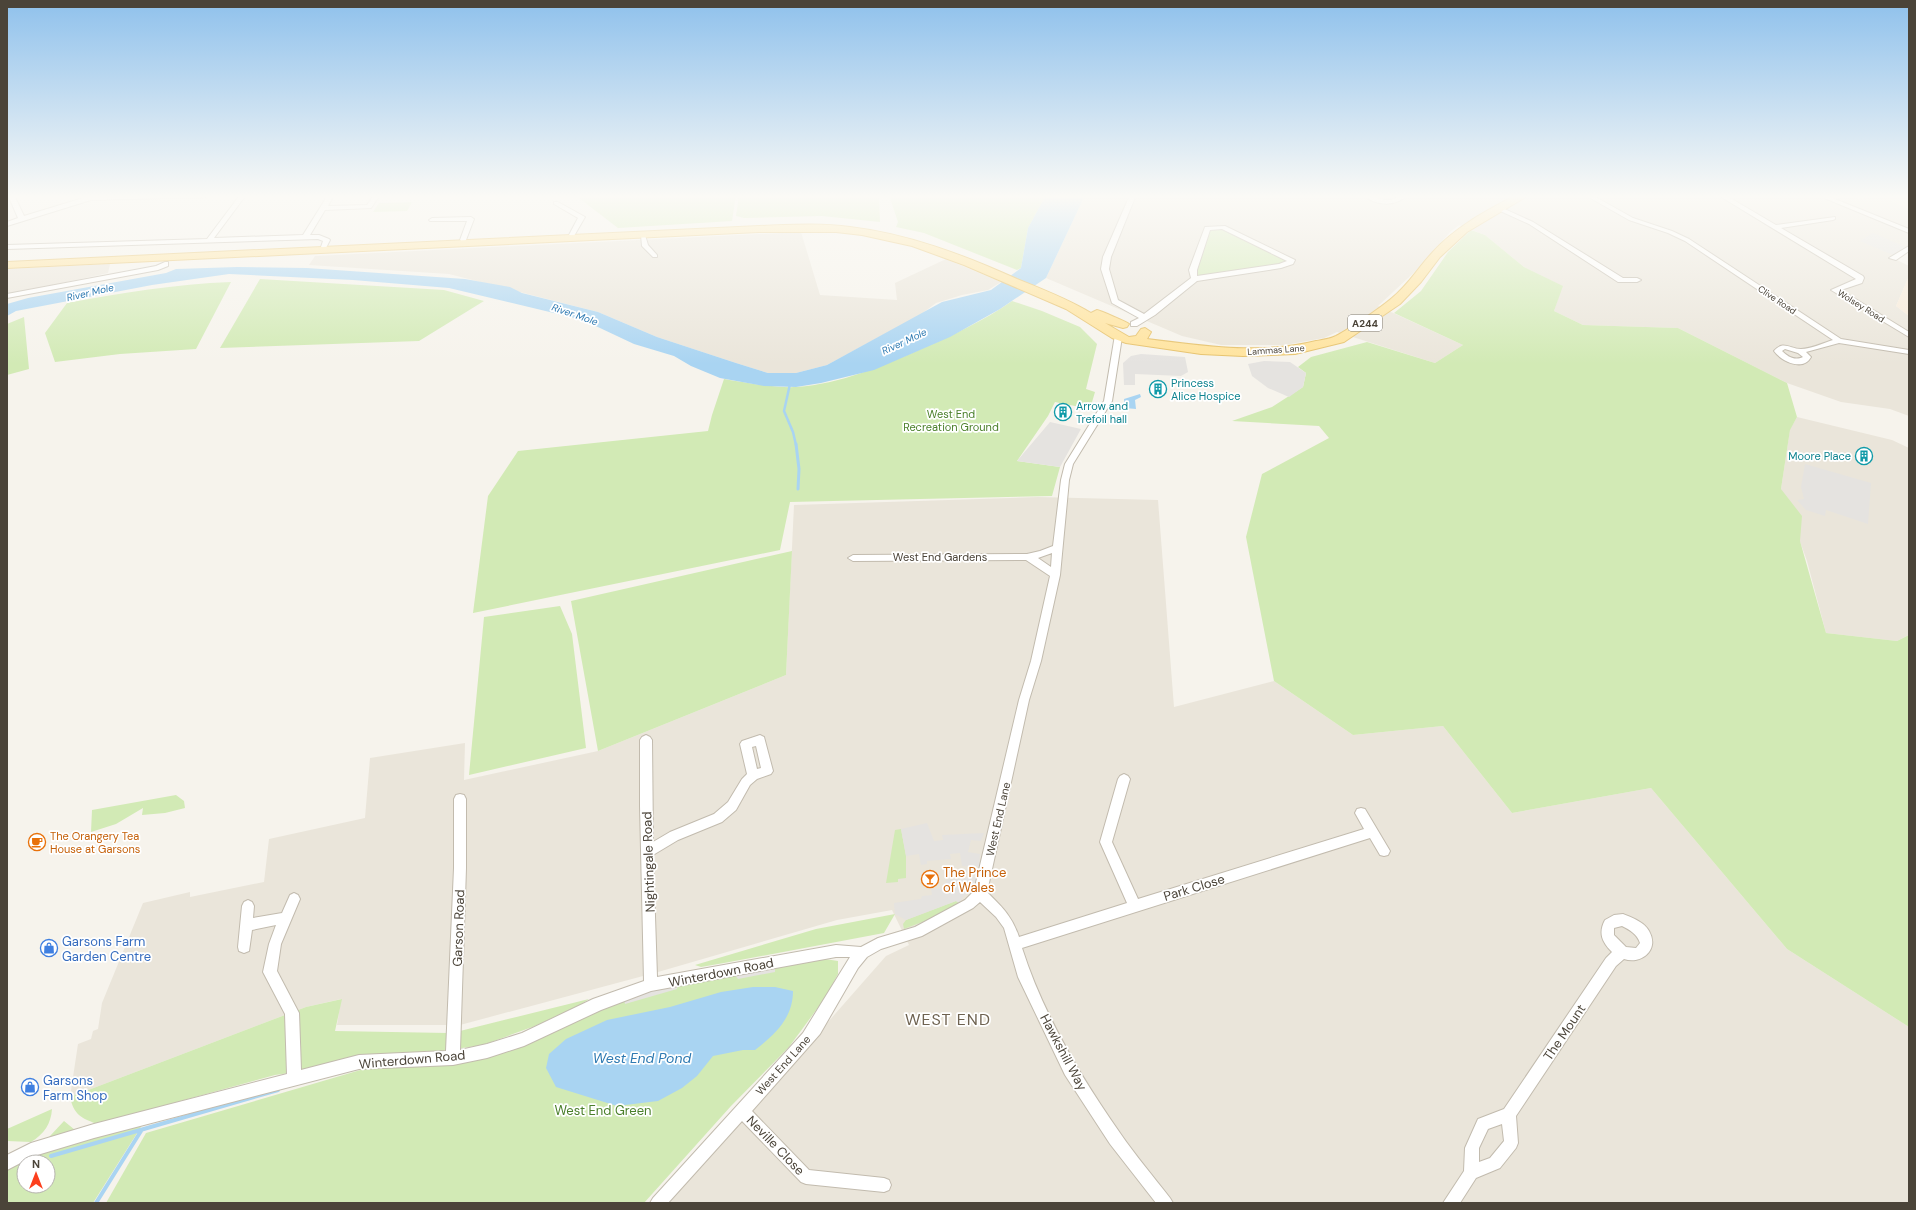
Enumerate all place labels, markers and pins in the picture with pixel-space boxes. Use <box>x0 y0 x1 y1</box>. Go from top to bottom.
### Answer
place label: Princess Alice Hospice <box>1171 376 1240 403</box>
building icon: Princess Alice Hospice <box>1148 379 1168 399</box>
place label: Arrow and Trefoil hall <box>1076 399 1128 426</box>
building icon: Arrow and Trefoil hall <box>1053 402 1073 422</box>
building icon: Moore Place <box>1854 446 1874 466</box>
place label: Moore Place <box>1788 449 1851 463</box>
place label: The Orangery Tea House at Garsons <box>50 829 140 856</box>
cafe icon: The Orangery Tea House at Garsons <box>27 832 47 852</box>
place label: The Prince of Wales <box>943 864 1006 896</box>
bar icon: The Prince of Wales <box>920 869 940 889</box>
place label: Garsons Farm Garden Centre <box>62 933 151 965</box>
shop icon: Garsons Farm Garden Centre <box>39 938 59 958</box>
place label: Garsons Farm Shop <box>43 1072 107 1104</box>
shop icon: Garsons Farm Shop <box>20 1077 40 1097</box>

